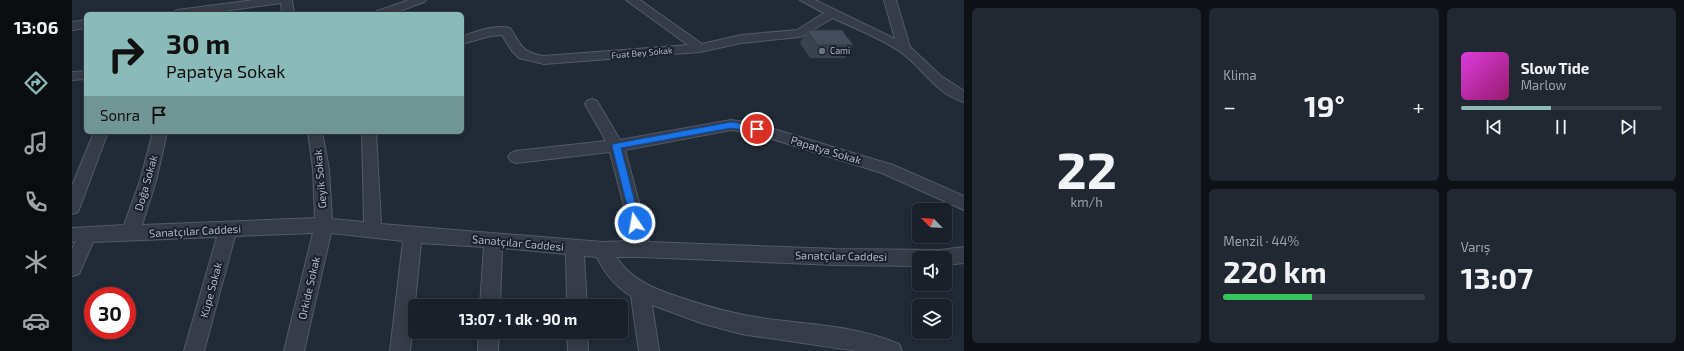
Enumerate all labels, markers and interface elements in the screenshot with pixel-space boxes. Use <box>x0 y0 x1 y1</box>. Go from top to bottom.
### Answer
text: 13:06 <box>14 16 58 38</box>
text: 30 m <box>166 26 230 60</box>
icon: right <box>100 28 152 80</box>
street label: Fuat Bey Sokak <box>611 44 673 61</box>
place label: Cami <box>830 45 850 56</box>
marker: Cami <box>817 46 827 56</box>
text: Slow Tide <box>1521 59 1589 77</box>
text: Papatya Sokak <box>166 60 285 82</box>
text: Klima <box>1223 67 1257 83</box>
icon: directions <box>22 69 50 97</box>
text: Marlow <box>1521 77 1566 93</box>
text: 19° <box>1304 87 1345 123</box>
text: − <box>1223 93 1236 119</box>
text: + <box>1413 93 1425 119</box>
icon: arrive <box>148 104 170 126</box>
text: Sonra <box>100 106 140 124</box>
pin <box>740 112 774 146</box>
icon: previous <box>1483 116 1505 138</box>
icon: pause <box>1550 116 1572 138</box>
icon: next <box>1617 116 1639 138</box>
icon: arrive <box>746 118 768 140</box>
icon: music <box>22 129 50 157</box>
street label: Papatya Sokak <box>789 133 863 167</box>
text: 22 <box>1056 137 1117 199</box>
street label: Geyik Sokak <box>310 149 329 209</box>
street label: Doğa Sokak <box>131 153 160 212</box>
icon: phone <box>22 188 50 216</box>
text: km/h <box>1071 194 1103 210</box>
position arrow <box>614 202 656 244</box>
north arrow <box>912 203 952 243</box>
map controls <box>912 203 952 339</box>
street label: Sanatçılar Caddesi <box>149 222 241 240</box>
street label: Sanatçılar Caddesi <box>472 232 564 254</box>
text: Menzil · 44% <box>1223 233 1299 249</box>
text: Varış <box>1461 239 1490 255</box>
icon: climate <box>22 248 50 276</box>
street label: Sanatçılar Caddesi <box>795 248 887 264</box>
button: sound <box>912 251 952 291</box>
text: 220 km <box>1223 253 1327 289</box>
street label: Orkide Sokak <box>295 255 322 321</box>
text: 13:07 <box>1461 259 1533 295</box>
street label: Küpe Sokak <box>197 260 224 319</box>
speed limit sign: 30 <box>84 287 136 339</box>
button: layers <box>912 299 952 339</box>
icon: car <box>22 307 50 335</box>
text: 13:07 · 1 dk · 90 m <box>459 310 577 328</box>

